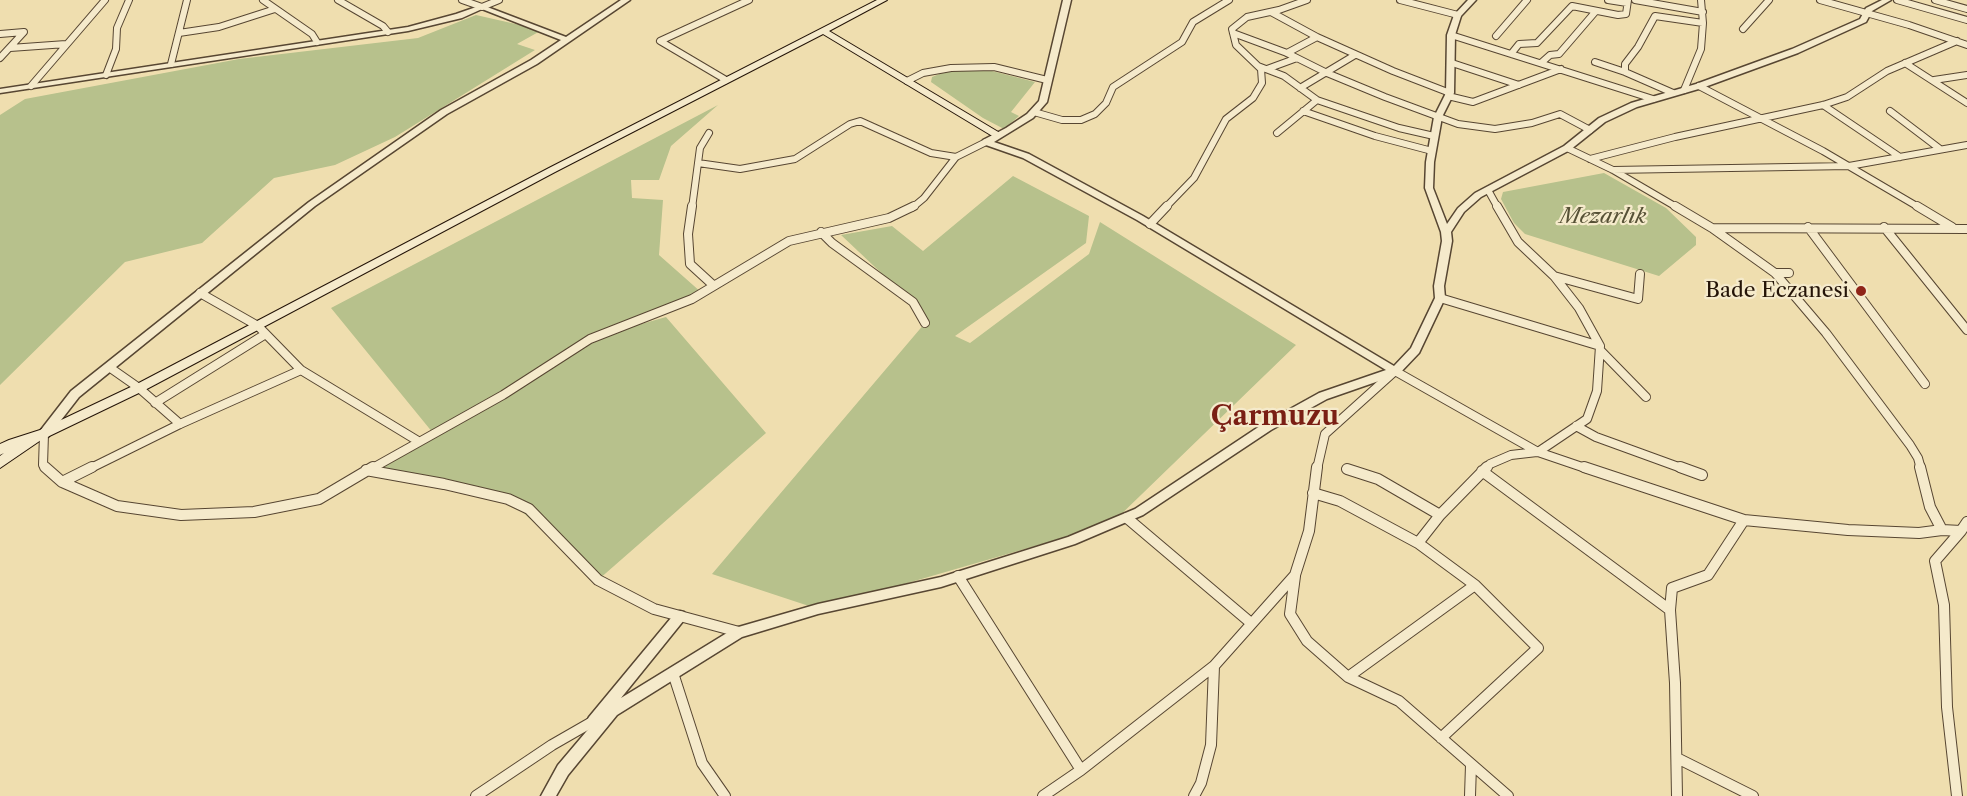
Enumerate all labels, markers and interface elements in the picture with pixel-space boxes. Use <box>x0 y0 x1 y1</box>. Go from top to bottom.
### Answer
park label: Mezarlık <box>1560 204 1646 230</box>
place label: Bade Eczanesi <box>1705 278 1849 304</box>
marker: Bade Eczanesi <box>1854 284 1868 298</box>
district label: Çarmuzu <box>1211 401 1339 433</box>

